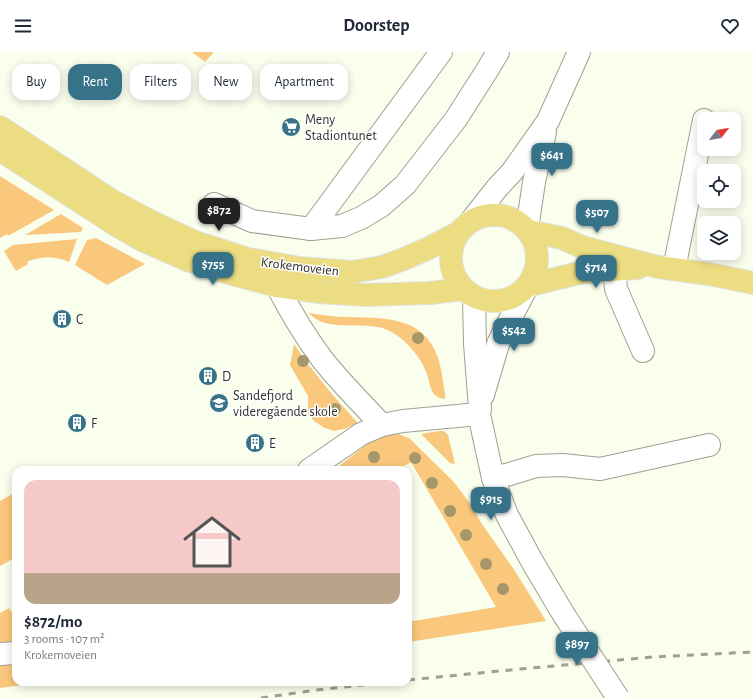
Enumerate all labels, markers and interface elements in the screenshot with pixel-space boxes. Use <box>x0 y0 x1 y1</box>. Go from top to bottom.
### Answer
icon: menu <box>12 15 34 37</box>
icon: heart <box>719 15 741 37</box>
text: Doorstep <box>343 17 410 35</box>
chip: Buy <box>12 64 60 100</box>
chip: Rent <box>68 64 122 100</box>
chip: Filters <box>130 64 191 100</box>
chip: New <box>199 64 252 100</box>
chip: Apartment <box>260 64 348 100</box>
north arrow <box>697 112 741 156</box>
map controls <box>697 112 741 260</box>
place label: Meny Stadiontunet <box>305 113 377 143</box>
supermarket icon: Meny Stadiontunet <box>280 116 302 138</box>
pin: $641 <box>528 143 576 177</box>
text: $641 <box>540 149 564 162</box>
button: locate <box>697 164 741 208</box>
pin: $872 <box>195 198 243 232</box>
pin: $507 <box>573 200 621 234</box>
text: $872 <box>207 204 231 217</box>
text: $507 <box>585 206 609 219</box>
button: layers <box>697 216 741 260</box>
pin: $755 <box>189 252 237 286</box>
street label: Krokemoveien <box>260 255 340 279</box>
pin: $714 <box>572 255 620 289</box>
text: $755 <box>202 258 224 271</box>
text: $714 <box>585 261 607 274</box>
building icon: C <box>51 308 73 330</box>
place label: C <box>76 313 83 327</box>
pin: $542 <box>490 318 538 352</box>
text: $542 <box>502 324 526 337</box>
building icon: D <box>197 365 219 387</box>
place label: D <box>222 370 231 384</box>
place label: Sandefjord videregående skole <box>233 389 338 419</box>
school or university icon: Sandefjord videregående skole <box>208 392 230 414</box>
building icon: F <box>66 412 88 434</box>
place label: F <box>91 417 98 431</box>
building icon: E <box>244 432 266 454</box>
place label: E <box>269 437 276 451</box>
pin: $915 <box>467 487 515 521</box>
text: $915 <box>480 493 502 506</box>
icon: home <box>176 506 248 578</box>
text: $872/mo <box>24 613 82 630</box>
pin: $897 <box>553 632 601 666</box>
text: 3 rooms · 107 m² <box>24 633 105 646</box>
text: $897 <box>565 638 589 651</box>
text: Krokemoveien <box>24 649 97 662</box>

